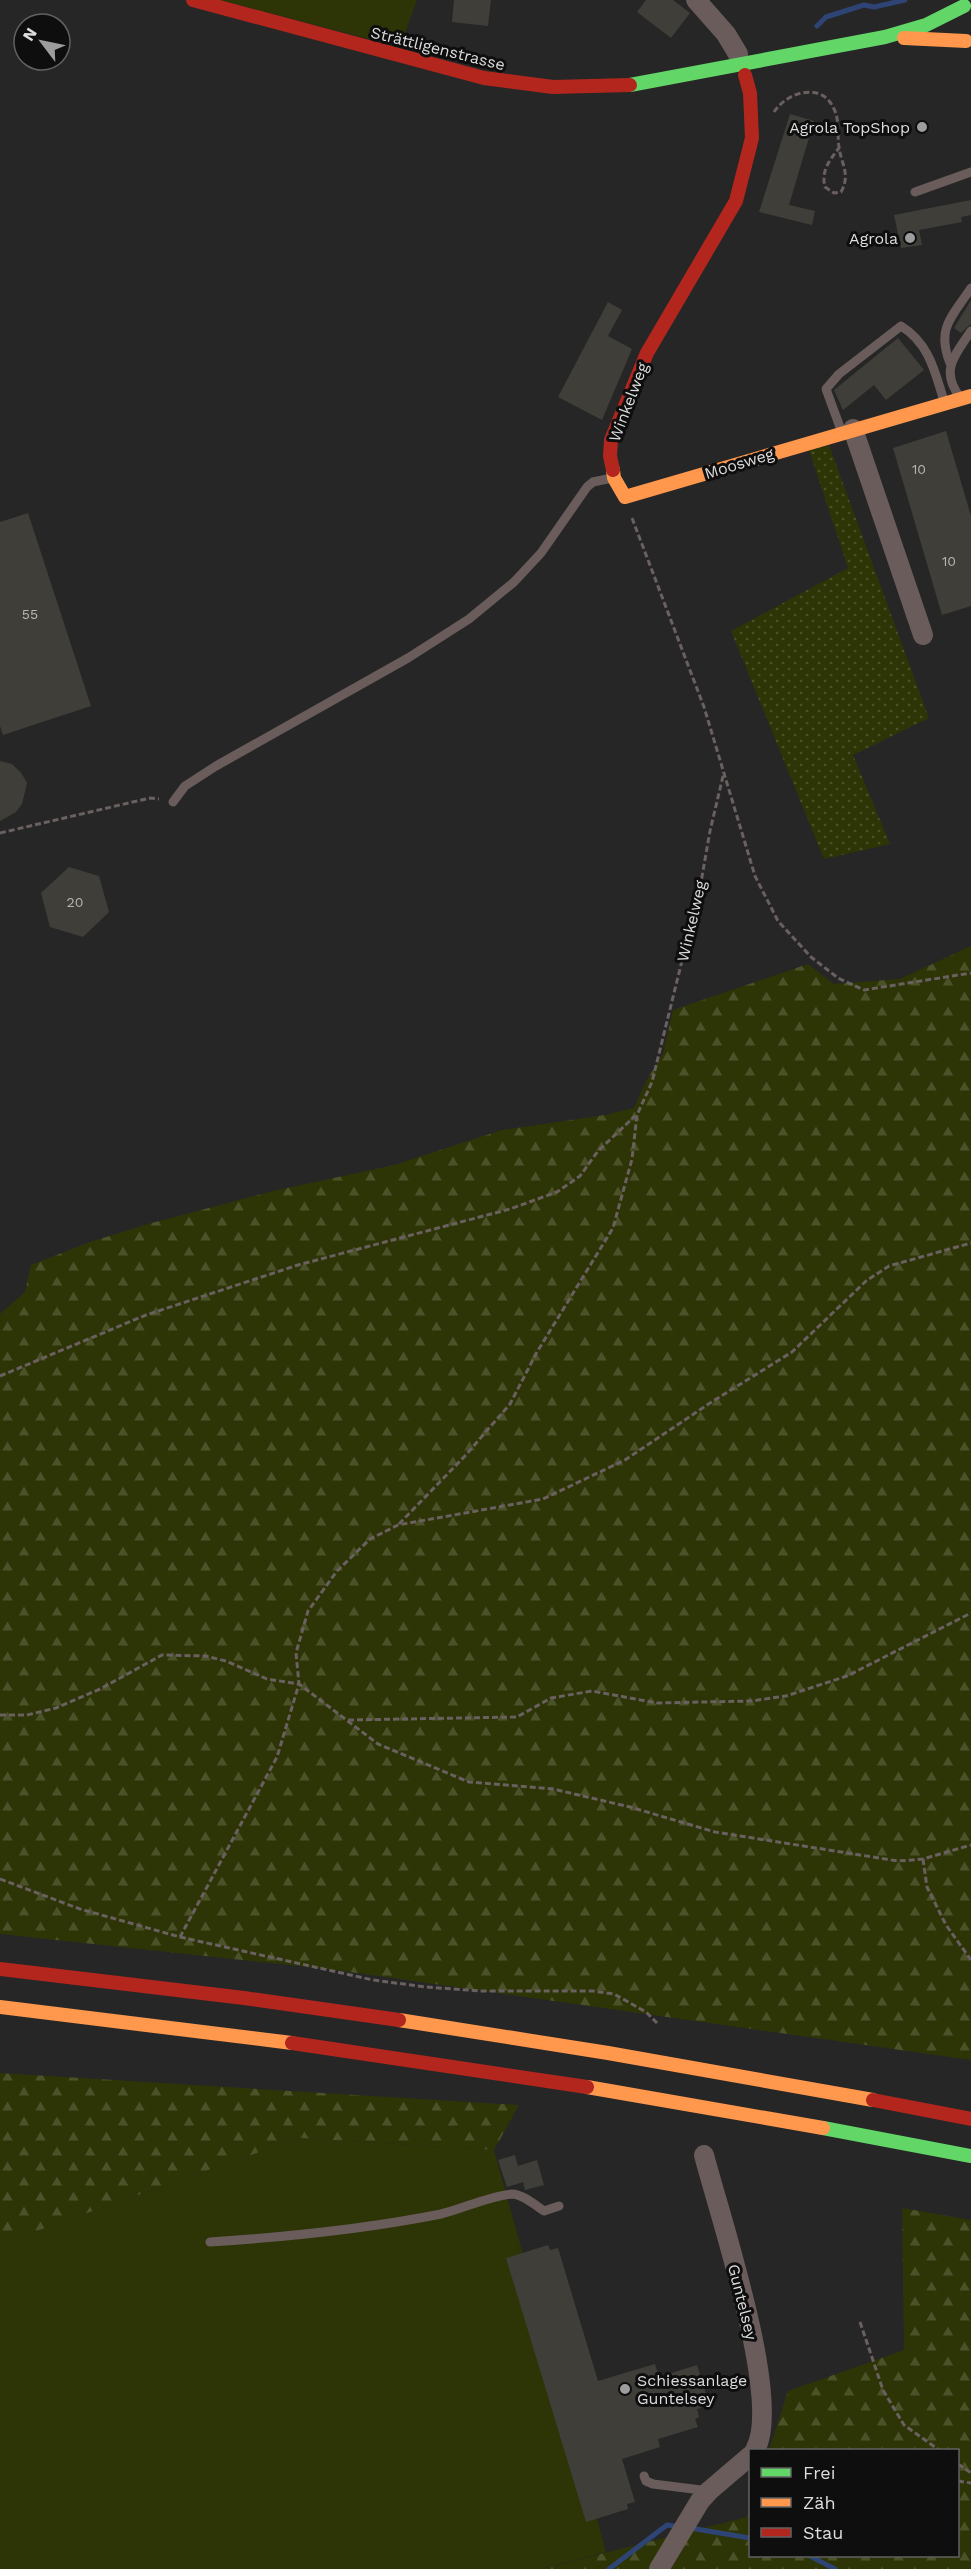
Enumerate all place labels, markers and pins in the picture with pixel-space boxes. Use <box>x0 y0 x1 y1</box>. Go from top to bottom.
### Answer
place label: Agrola TopShop <box>789 118 910 137</box>
marker: Agrola TopShop <box>915 120 929 134</box>
place label: Agrola <box>849 229 898 248</box>
marker: Agrola <box>903 231 917 245</box>
place label: Schiessanlage Guntelsey <box>637 2371 747 2408</box>
marker: Schiessanlage Guntelsey <box>618 2382 632 2396</box>

